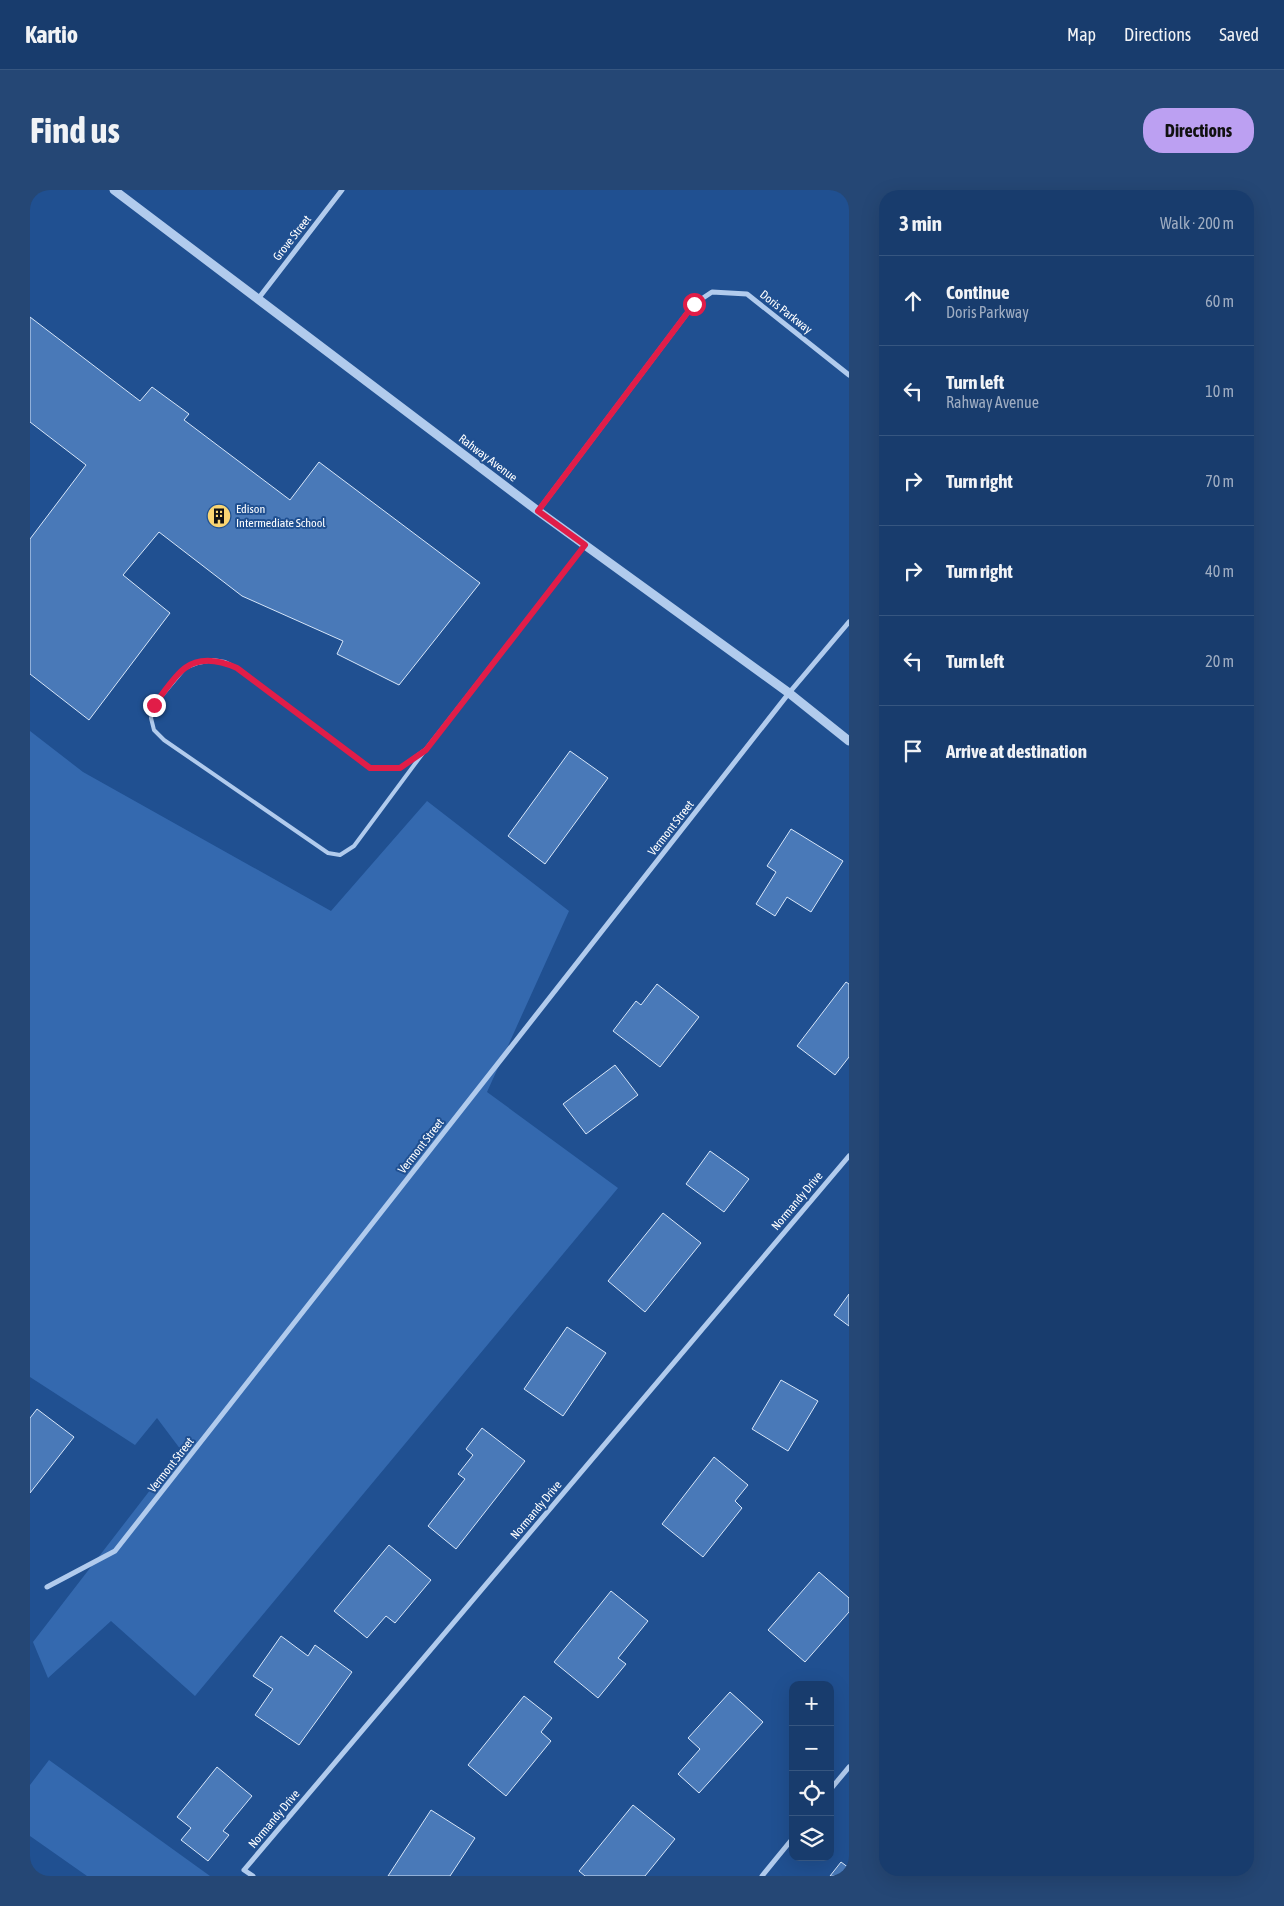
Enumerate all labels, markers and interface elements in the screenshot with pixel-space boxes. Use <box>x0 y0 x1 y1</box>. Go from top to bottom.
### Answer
text: Kartio <box>25 21 78 48</box>
text: Map <box>1067 24 1096 45</box>
text: Directions <box>1124 24 1191 45</box>
text: Saved <box>1219 24 1259 45</box>
button: Directions <box>1143 108 1254 153</box>
text: Find us <box>30 110 120 150</box>
text: 3 min <box>899 211 942 235</box>
street label: Grove Street <box>270 212 314 263</box>
text: Walk · 200 m <box>1160 214 1234 232</box>
text: Continue <box>946 281 1010 303</box>
street label: Doris Parkway <box>757 287 815 337</box>
icon: ahead <box>899 287 927 315</box>
text: 60 m <box>1205 292 1234 310</box>
route start <box>683 293 706 316</box>
text: Doris Parkway <box>946 303 1029 321</box>
text: Turn left <box>946 371 1004 393</box>
icon: left <box>899 377 927 405</box>
text: 10 m <box>1205 382 1234 400</box>
text: Rahway Avenue <box>946 393 1039 411</box>
street label: Rahway Avenue <box>456 431 520 485</box>
icon: right <box>899 467 927 495</box>
text: Turn right <box>946 470 1013 492</box>
text: 70 m <box>1205 472 1234 490</box>
place label: Edison Intermediate School <box>236 502 326 530</box>
building icon: Edison Intermediate School <box>206 503 232 529</box>
icon: right <box>899 557 927 585</box>
text: Turn right <box>946 560 1013 582</box>
text: 40 m <box>1205 562 1234 580</box>
icon: left <box>899 647 927 675</box>
text: Turn left <box>946 650 1004 672</box>
text: 20 m <box>1205 652 1234 670</box>
route end <box>143 694 166 717</box>
icon: arrive <box>899 737 927 765</box>
text: Arrive at destination <box>946 740 1087 762</box>
street label: Vermont Street <box>645 797 697 858</box>
street label: Vermont Street <box>395 1115 447 1176</box>
street label: Normandy Drive <box>769 1169 825 1233</box>
street label: Vermont Street <box>145 1434 197 1495</box>
street label: Normandy Drive <box>508 1478 564 1542</box>
map controls <box>789 1681 834 1861</box>
button: + <box>789 1681 834 1726</box>
button: − <box>789 1726 834 1771</box>
button: locate <box>789 1771 834 1816</box>
street label: Normandy Drive <box>246 1787 302 1851</box>
button: layers <box>789 1816 834 1861</box>

